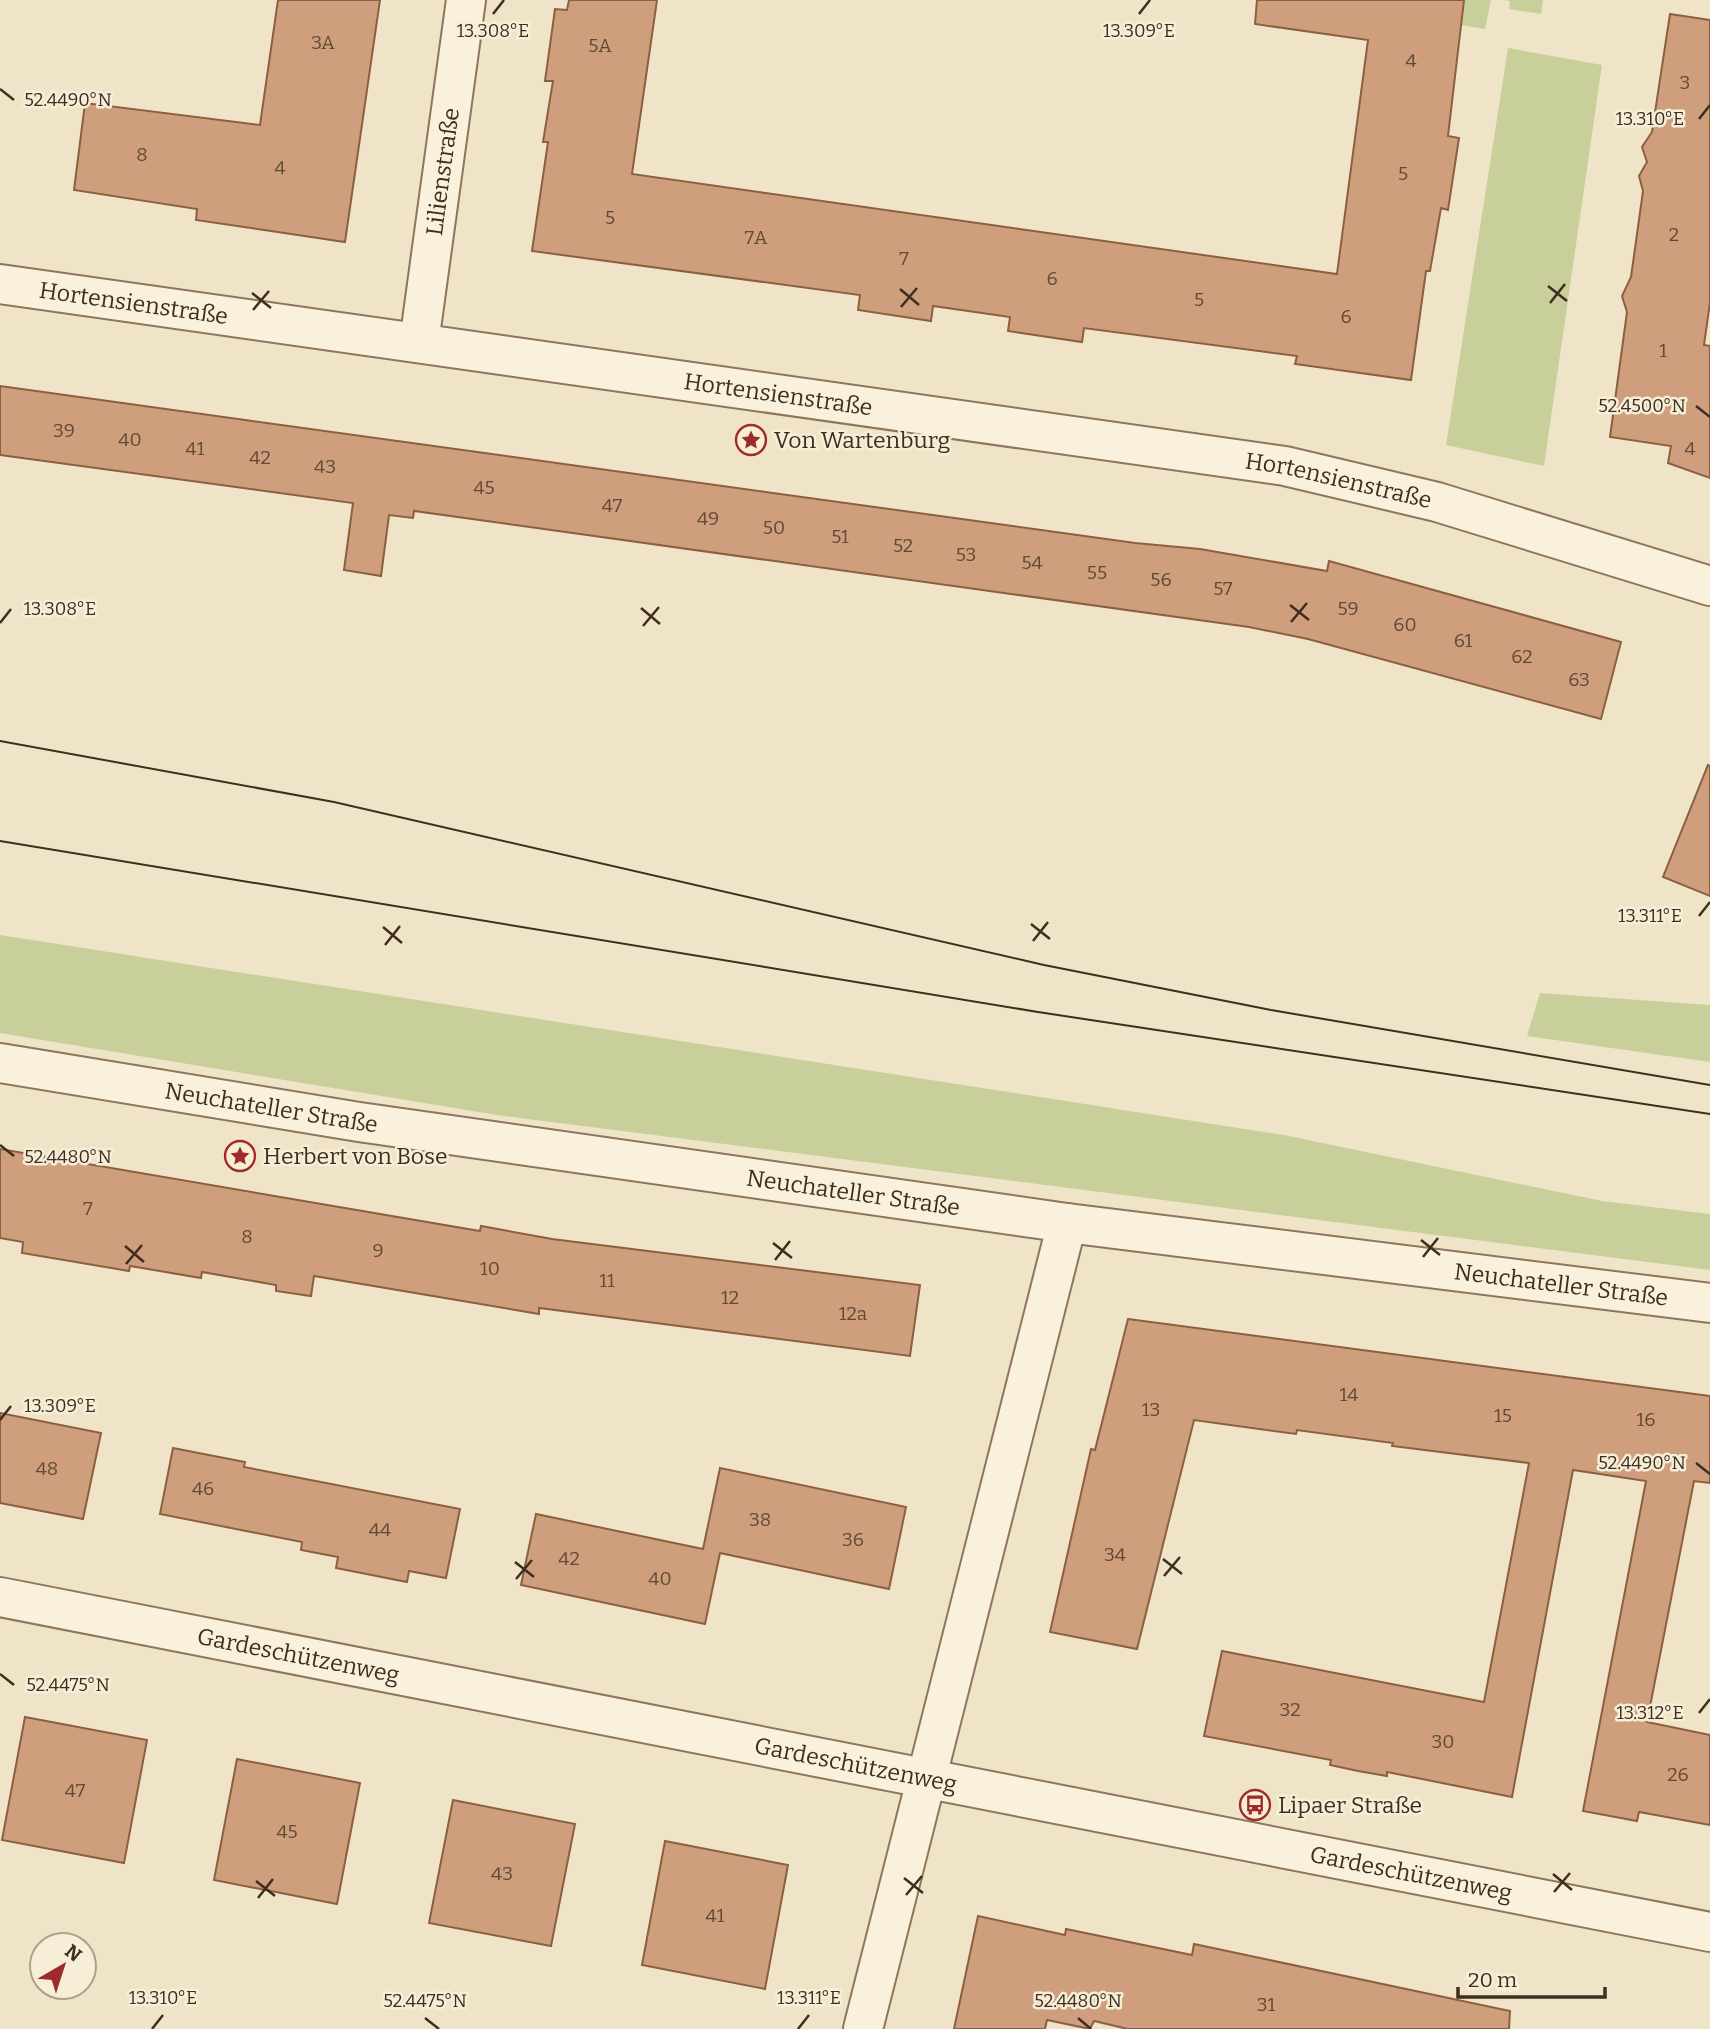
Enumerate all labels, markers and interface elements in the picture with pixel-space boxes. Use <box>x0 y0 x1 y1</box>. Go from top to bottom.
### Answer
text: 13.308°E <box>457 20 529 42</box>
text: 13.309°E <box>1103 20 1175 42</box>
house number: 3A <box>311 31 335 54</box>
house number: 5A <box>588 34 612 57</box>
house number: 4 <box>1405 49 1417 72</box>
house number: 3 <box>1680 71 1690 94</box>
text: 52.4490°N <box>24 89 112 111</box>
street label: Lilienstraße <box>420 106 465 237</box>
text: 13.310°E <box>1616 108 1684 130</box>
house number: 8 <box>136 143 148 166</box>
house number: 4 <box>274 156 286 179</box>
house number: 5 <box>1398 162 1408 185</box>
house number: 5 <box>605 206 615 229</box>
house number: 2 <box>1669 223 1679 246</box>
house number: 7A <box>744 226 768 249</box>
house number: 7 <box>899 247 909 270</box>
house number: 6 <box>1046 267 1058 290</box>
street label: Hortensienstraße <box>38 276 230 330</box>
house number: 5 <box>1194 288 1204 311</box>
house number: 6 <box>1340 305 1352 328</box>
house number: 1 <box>1659 339 1667 362</box>
street label: Hortensienstraße <box>682 367 874 421</box>
text: 52.4500°N <box>1598 395 1686 417</box>
house number: 39 <box>53 419 75 442</box>
place icon: Von Wartenburg <box>734 423 768 457</box>
place label: Von Wartenburg <box>774 426 950 454</box>
house number: 40 <box>118 428 142 451</box>
house number: 41 <box>186 437 205 460</box>
house number: 4 <box>1684 437 1696 460</box>
house number: 42 <box>249 446 271 469</box>
street label: Hortensienstraße <box>1243 447 1434 514</box>
house number: 43 <box>314 455 336 478</box>
house number: 45 <box>473 476 495 499</box>
house number: 47 <box>602 494 623 517</box>
house number: 49 <box>697 507 719 530</box>
house number: 50 <box>763 516 785 539</box>
house number: 51 <box>831 525 849 548</box>
house number: 52 <box>893 534 913 557</box>
house number: 53 <box>956 543 976 566</box>
house number: 54 <box>1021 551 1043 574</box>
house number: 55 <box>1087 561 1107 584</box>
house number: 56 <box>1150 568 1172 591</box>
house number: 57 <box>1213 577 1233 600</box>
house number: 59 <box>1337 597 1359 620</box>
text: 13.308°E <box>24 598 96 620</box>
house number: 60 <box>1393 613 1417 636</box>
house number: 61 <box>1454 629 1473 652</box>
house number: 62 <box>1511 645 1533 668</box>
house number: 63 <box>1568 668 1590 691</box>
text: 13.311°E <box>1618 905 1682 927</box>
street label: Neuchateller Straße <box>163 1076 380 1139</box>
place icon: Herbert von Bose <box>223 1139 257 1173</box>
place label: Herbert von Bose <box>263 1142 448 1170</box>
text: 52.4480°N <box>24 1146 112 1168</box>
street label: Neuchateller Straße <box>745 1163 962 1222</box>
house number: 7 <box>83 1197 93 1220</box>
house number: 8 <box>241 1225 253 1248</box>
house number: 9 <box>372 1239 384 1262</box>
house number: 10 <box>480 1257 500 1280</box>
street label: Neuchateller Straße <box>1453 1257 1670 1312</box>
house number: 11 <box>599 1269 615 1292</box>
house number: 12 <box>721 1286 739 1309</box>
house number: 12a <box>839 1302 868 1325</box>
house number: 14 <box>1340 1383 1358 1406</box>
text: 13.309°E <box>24 1395 96 1417</box>
house number: 13 <box>1142 1398 1160 1421</box>
house number: 15 <box>1494 1404 1512 1427</box>
house number: 16 <box>1637 1408 1655 1431</box>
text: 52.4490°N <box>1598 1452 1686 1474</box>
house number: 48 <box>36 1457 58 1480</box>
house number: 46 <box>192 1477 214 1500</box>
house number: 38 <box>749 1508 771 1531</box>
house number: 44 <box>369 1518 391 1541</box>
house number: 36 <box>842 1528 864 1551</box>
house number: 34 <box>1104 1543 1126 1566</box>
house number: 42 <box>558 1547 580 1570</box>
house number: 40 <box>648 1567 672 1590</box>
street label: Gardeschützenweg <box>195 1622 402 1689</box>
text: 52.4475°N <box>26 1674 110 1696</box>
house number: 32 <box>1279 1698 1301 1721</box>
text: 13.312°E <box>1616 1702 1684 1724</box>
house number: 30 <box>1431 1730 1455 1753</box>
street label: Gardeschützenweg <box>752 1731 959 1798</box>
house number: 26 <box>1667 1763 1689 1786</box>
house number: 47 <box>65 1779 86 1802</box>
bus stop icon: Lipaer Straße <box>1238 1788 1272 1822</box>
place label: Lipaer Straße <box>1278 1791 1422 1819</box>
house number: 45 <box>276 1820 298 1843</box>
street label: Gardeschützenweg <box>1308 1840 1515 1907</box>
house number: 43 <box>491 1862 513 1885</box>
house number: 41 <box>706 1904 725 1927</box>
north arrow <box>28 1931 98 2001</box>
text: N <box>60 1940 87 1967</box>
scale bar <box>1458 1955 1605 1999</box>
text: 20 m <box>1468 1967 1517 1993</box>
text: 13.310°E <box>129 1987 197 2009</box>
text: 13.311°E <box>777 1987 841 2009</box>
text: 52.4475°N <box>383 1990 467 2012</box>
text: 52.4480°N <box>1034 1990 1122 2012</box>
house number: 31 <box>1257 1993 1276 2016</box>

